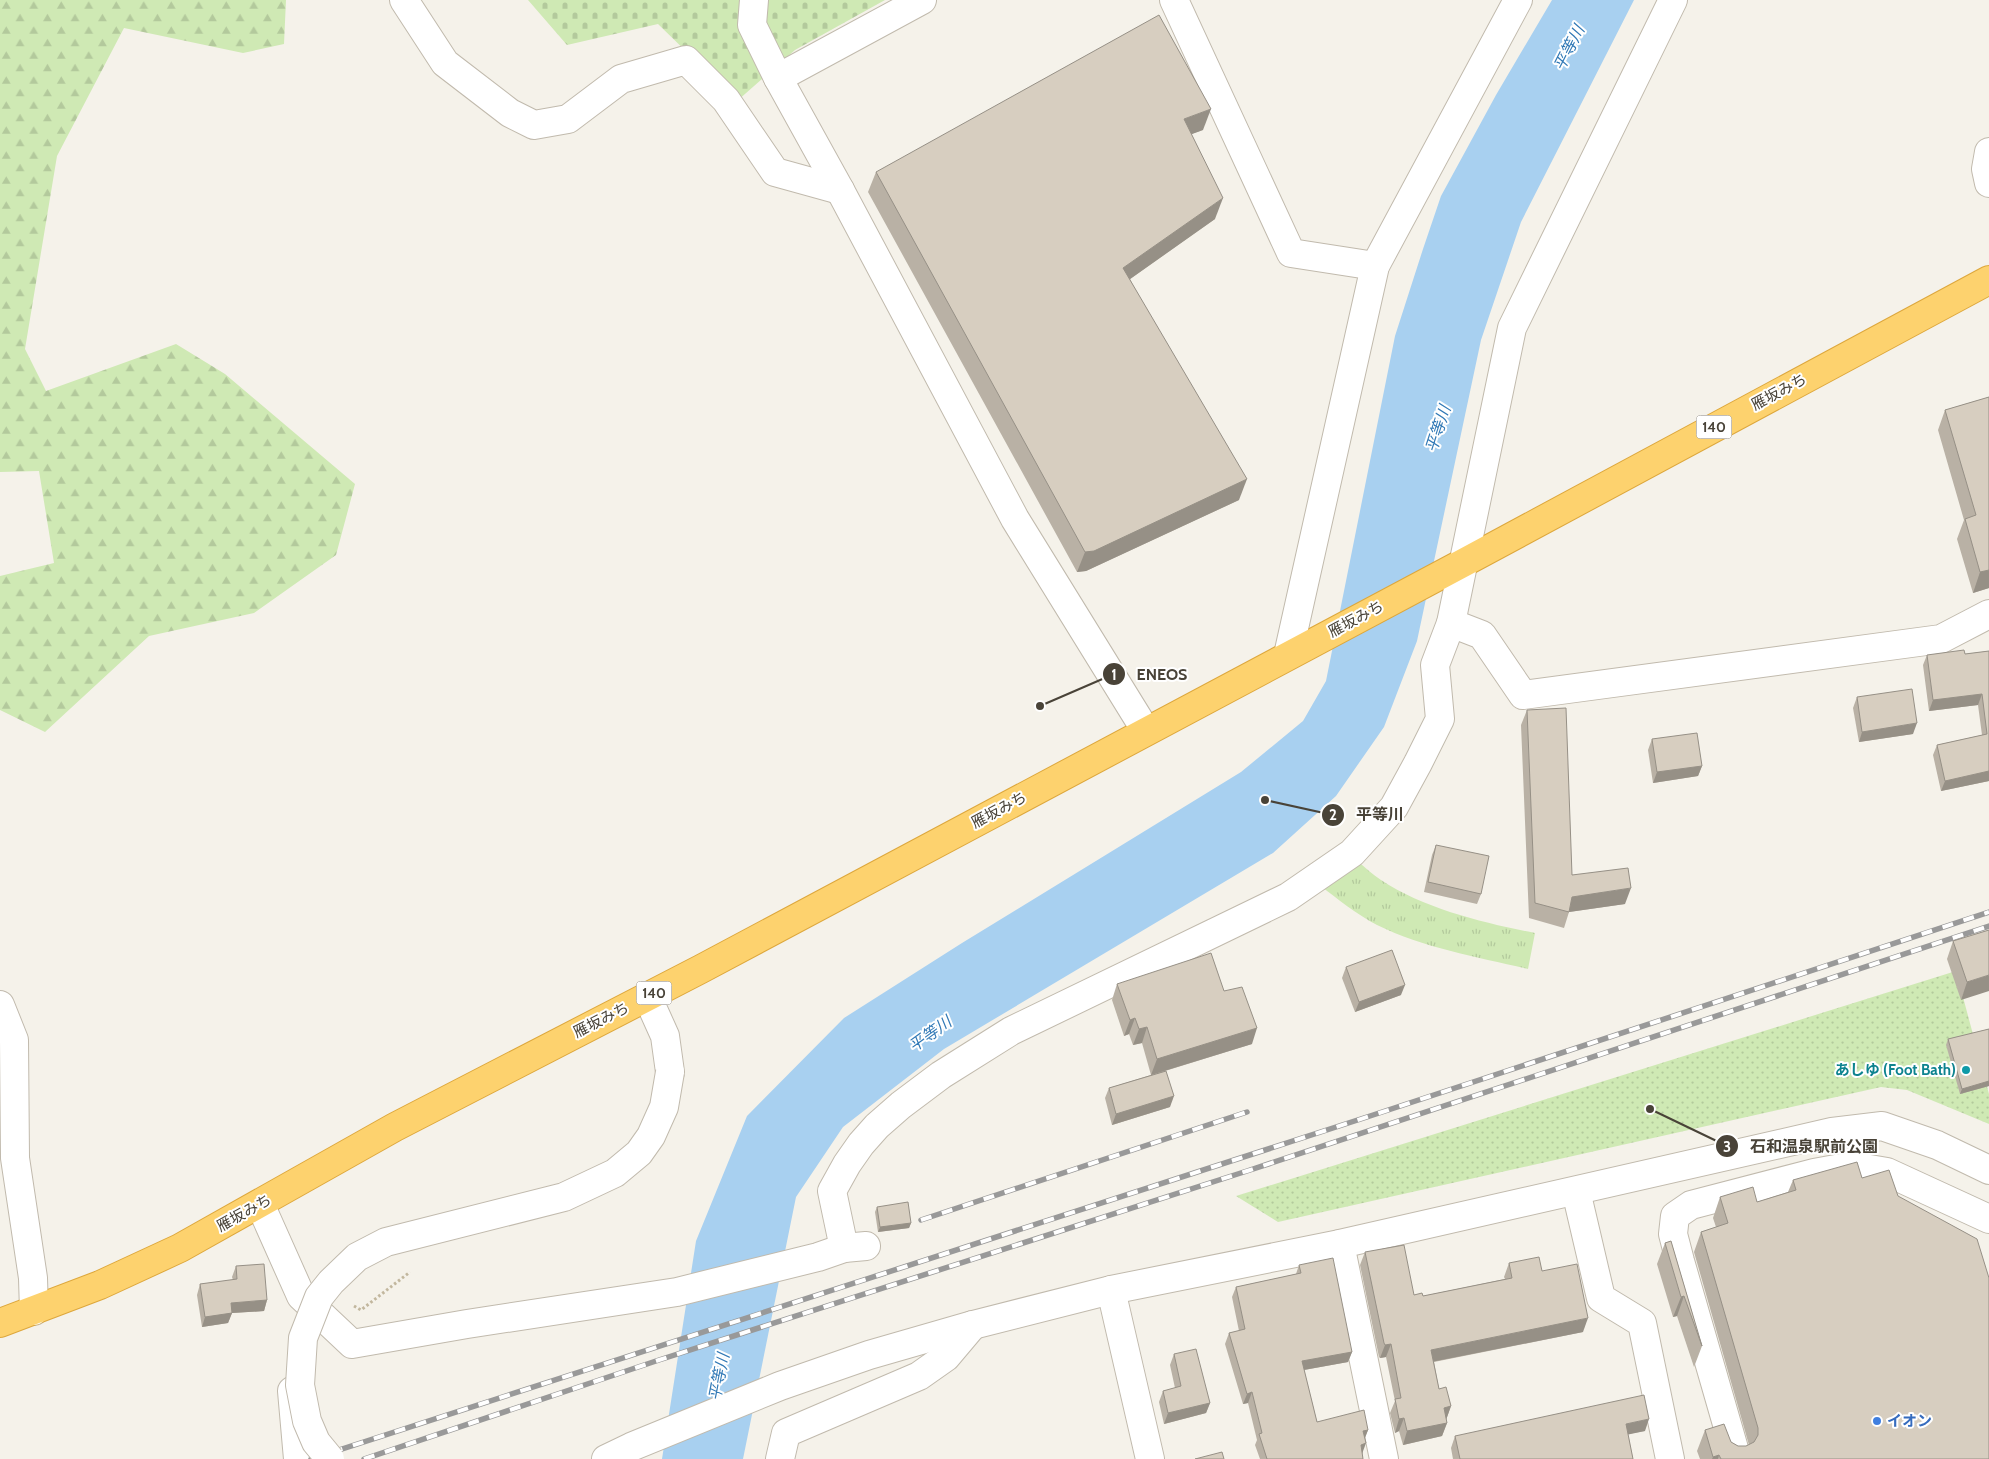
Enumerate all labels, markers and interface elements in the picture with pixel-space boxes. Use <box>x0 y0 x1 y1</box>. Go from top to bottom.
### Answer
water label: 平等川 <box>1550 21 1589 74</box>
street label: 雁坂みち <box>1748 370 1810 414</box>
water label: 平等川 <box>1422 401 1455 455</box>
road number: 140 <box>1696 416 1732 438</box>
street label: 雁坂みち <box>1325 597 1387 641</box>
callout: ENEOS <box>1101 659 1197 690</box>
text: ENEOS <box>1137 665 1187 684</box>
text: 1 <box>1111 666 1117 684</box>
street label: 雁坂みち <box>968 788 1030 832</box>
callout: 平等川 <box>1321 799 1414 830</box>
text: 平等川 <box>1356 805 1404 824</box>
text: 2 <box>1329 806 1337 824</box>
road number: 140 <box>636 981 672 1004</box>
street label: 雁坂みち <box>570 998 632 1042</box>
water label: 平等川 <box>905 1011 957 1056</box>
place label: あしゆ (Foot Bath) <box>1835 1061 1956 1079</box>
marker: あしゆ (Foot Bath) <box>1960 1064 1972 1076</box>
callout: 石和温泉駅前公園 <box>1715 1131 1888 1162</box>
text: 石和温泉駅前公園 <box>1750 1137 1878 1156</box>
text: 3 <box>1723 1138 1731 1156</box>
street label: 雁坂みち <box>213 1191 275 1235</box>
water label: 平等川 <box>705 1350 733 1402</box>
place label: イオン <box>1887 1412 1932 1430</box>
marker: イオン <box>1871 1415 1883 1427</box>

